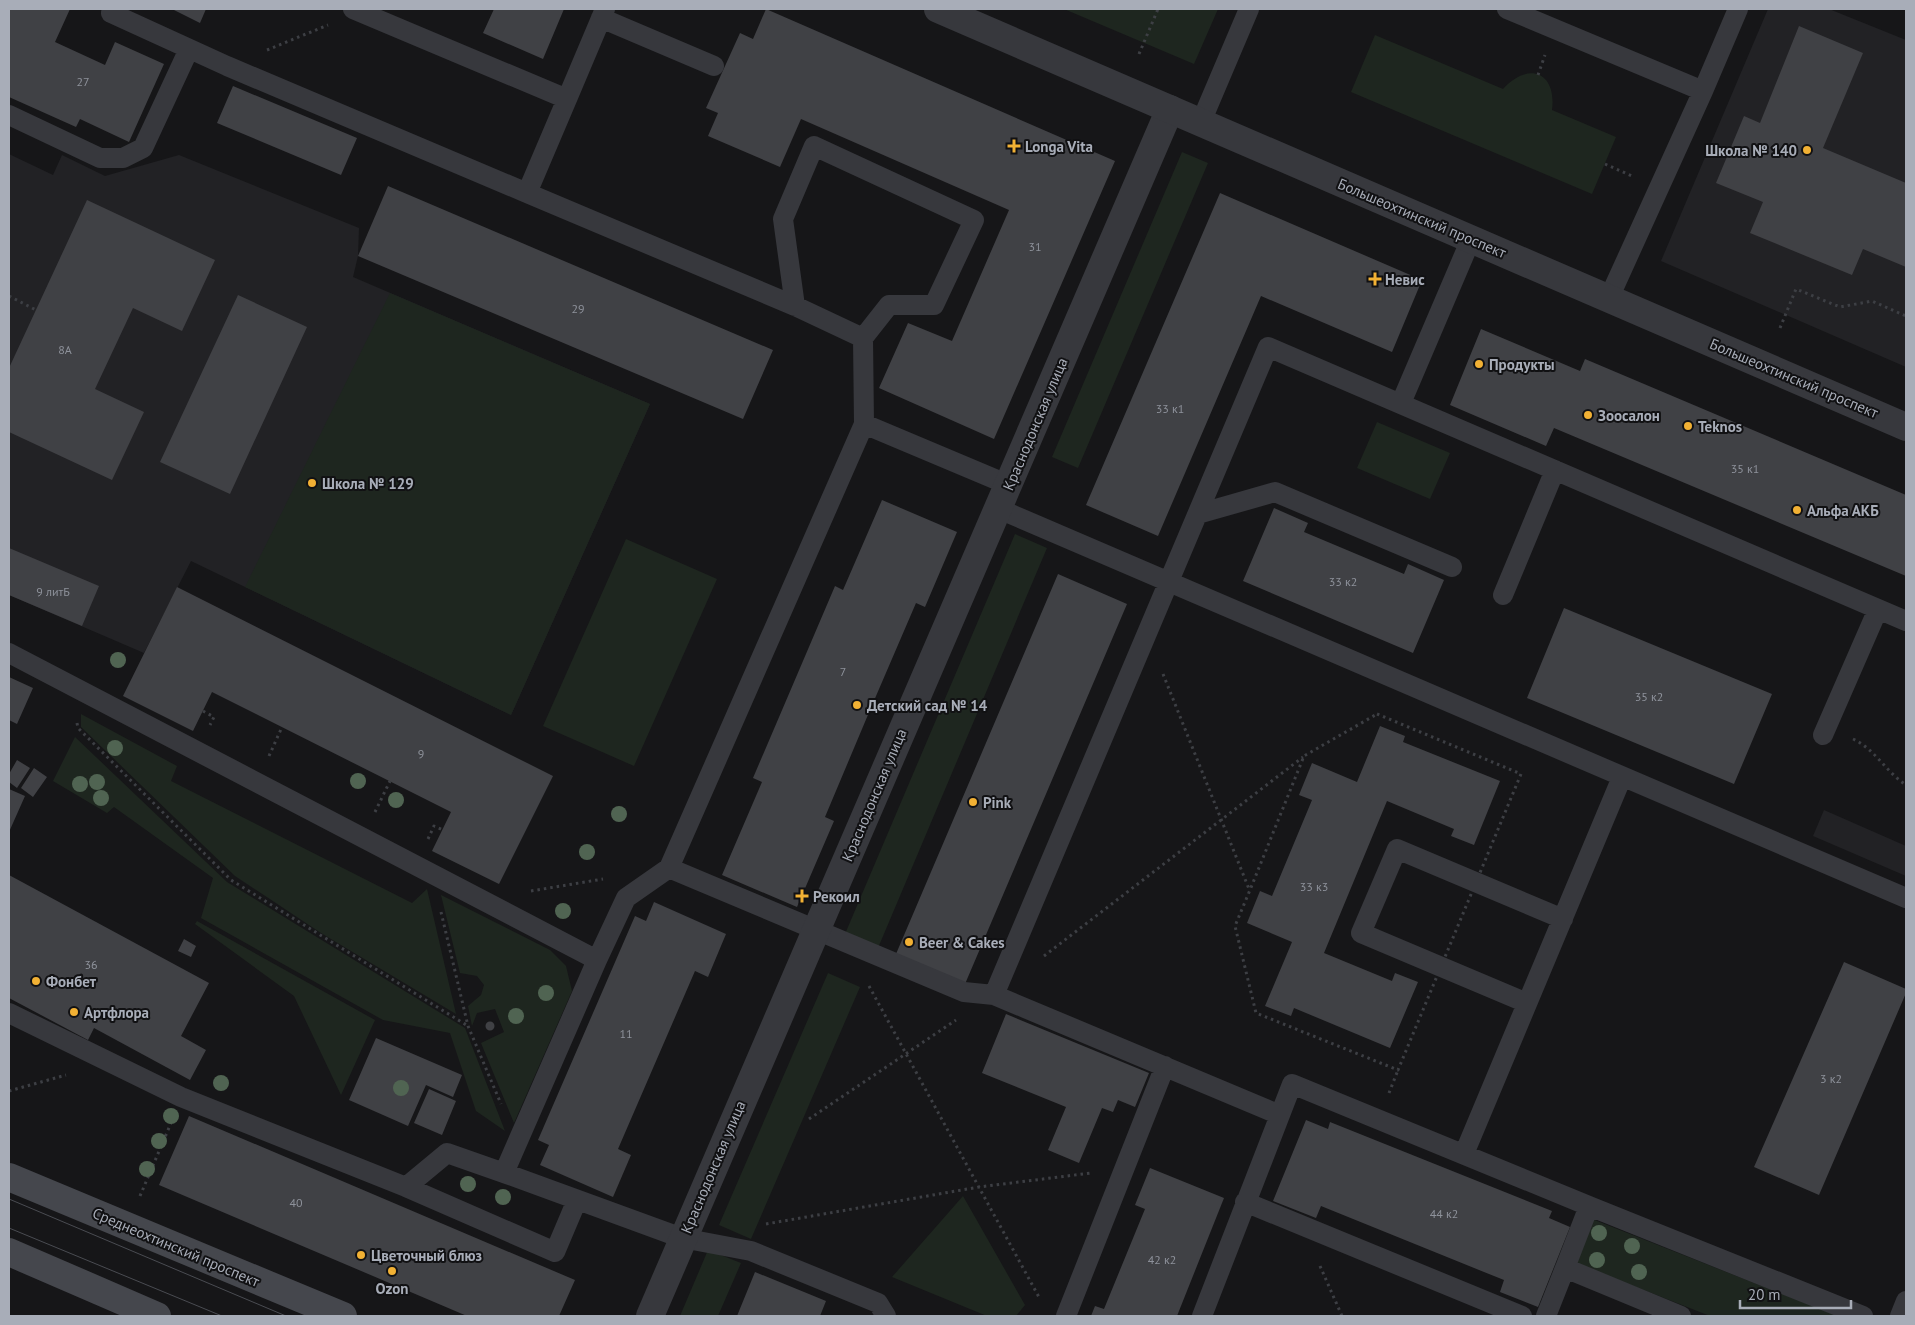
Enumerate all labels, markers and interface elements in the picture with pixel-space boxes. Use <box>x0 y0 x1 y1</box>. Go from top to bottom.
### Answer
house number: 27 <box>76 74 90 89</box>
place label: Longa Vita <box>1025 137 1093 156</box>
marker: Longa Vita <box>1007 139 1021 153</box>
place label: Школа № 140 <box>1705 141 1797 160</box>
marker: Школа № 140 <box>1801 144 1813 156</box>
street label: Большеохтинский проспект <box>1335 174 1509 262</box>
house number: 31 <box>1028 239 1042 254</box>
place label: Невис <box>1385 270 1425 289</box>
marker: Невис <box>1369 273 1381 285</box>
house number: 29 <box>571 301 585 316</box>
street label: Большеохтинский проспект <box>1707 334 1881 422</box>
house number: 8А <box>58 342 72 357</box>
street label: Краснодонская улица <box>998 355 1072 493</box>
place label: Продукты <box>1489 355 1555 374</box>
marker: Продукты <box>1473 358 1485 370</box>
house number: 33 к1 <box>1156 401 1184 416</box>
place label: Зоосалон <box>1598 406 1660 425</box>
marker: Зоосалон <box>1582 409 1594 421</box>
place label: Teknos <box>1698 417 1742 436</box>
marker: Teknos <box>1682 420 1694 432</box>
house number: 35 к1 <box>1731 461 1759 476</box>
place label: Школа № 129 <box>322 474 414 493</box>
marker: Школа № 129 <box>306 477 318 489</box>
place label: Альфа АКБ <box>1807 501 1879 520</box>
marker: Альфа АКБ <box>1791 504 1803 516</box>
house number: 33 к2 <box>1329 574 1357 589</box>
house number: 9 литБ <box>36 584 70 599</box>
house number: 7 <box>840 664 846 679</box>
house number: 35 к2 <box>1635 689 1663 704</box>
place label: Детский сад № 14 <box>867 696 988 715</box>
marker: Детский сад № 14 <box>851 699 863 711</box>
street label: Краснодонская улица <box>837 726 911 864</box>
house number: 9 <box>418 746 424 761</box>
place label: Pink <box>983 793 1012 812</box>
marker: Pink <box>967 796 979 808</box>
house number: 33 к3 <box>1300 879 1328 894</box>
place label: Рекоил <box>813 887 860 906</box>
marker: Рекоил <box>795 889 809 903</box>
place label: Beer & Cakes <box>919 933 1005 952</box>
marker: Beer & Cakes <box>903 936 915 948</box>
house number: 36 <box>84 957 98 972</box>
place label: Фонбет <box>46 972 97 991</box>
marker: Фонбет <box>30 975 42 987</box>
place label: Артфлора <box>84 1003 149 1022</box>
marker: Артфлора <box>68 1006 80 1018</box>
house number: 11 <box>619 1026 633 1041</box>
house number: 3 к2 <box>1820 1071 1842 1086</box>
street label: Краснодонская улица <box>676 1098 750 1236</box>
house number: 40 <box>289 1195 303 1210</box>
street label: Среднеохтинский проспект <box>90 1203 262 1291</box>
house number: 44 к2 <box>1430 1206 1458 1221</box>
place label: Цветочный блюз <box>371 1246 482 1265</box>
marker: Цветочный блюз <box>355 1249 367 1261</box>
house number: 42 к2 <box>1148 1252 1176 1267</box>
marker: Ozon <box>386 1265 398 1277</box>
scale bar <box>1740 1278 1851 1310</box>
place label: Ozon <box>376 1279 408 1298</box>
text: 20 m <box>1748 1285 1781 1304</box>

